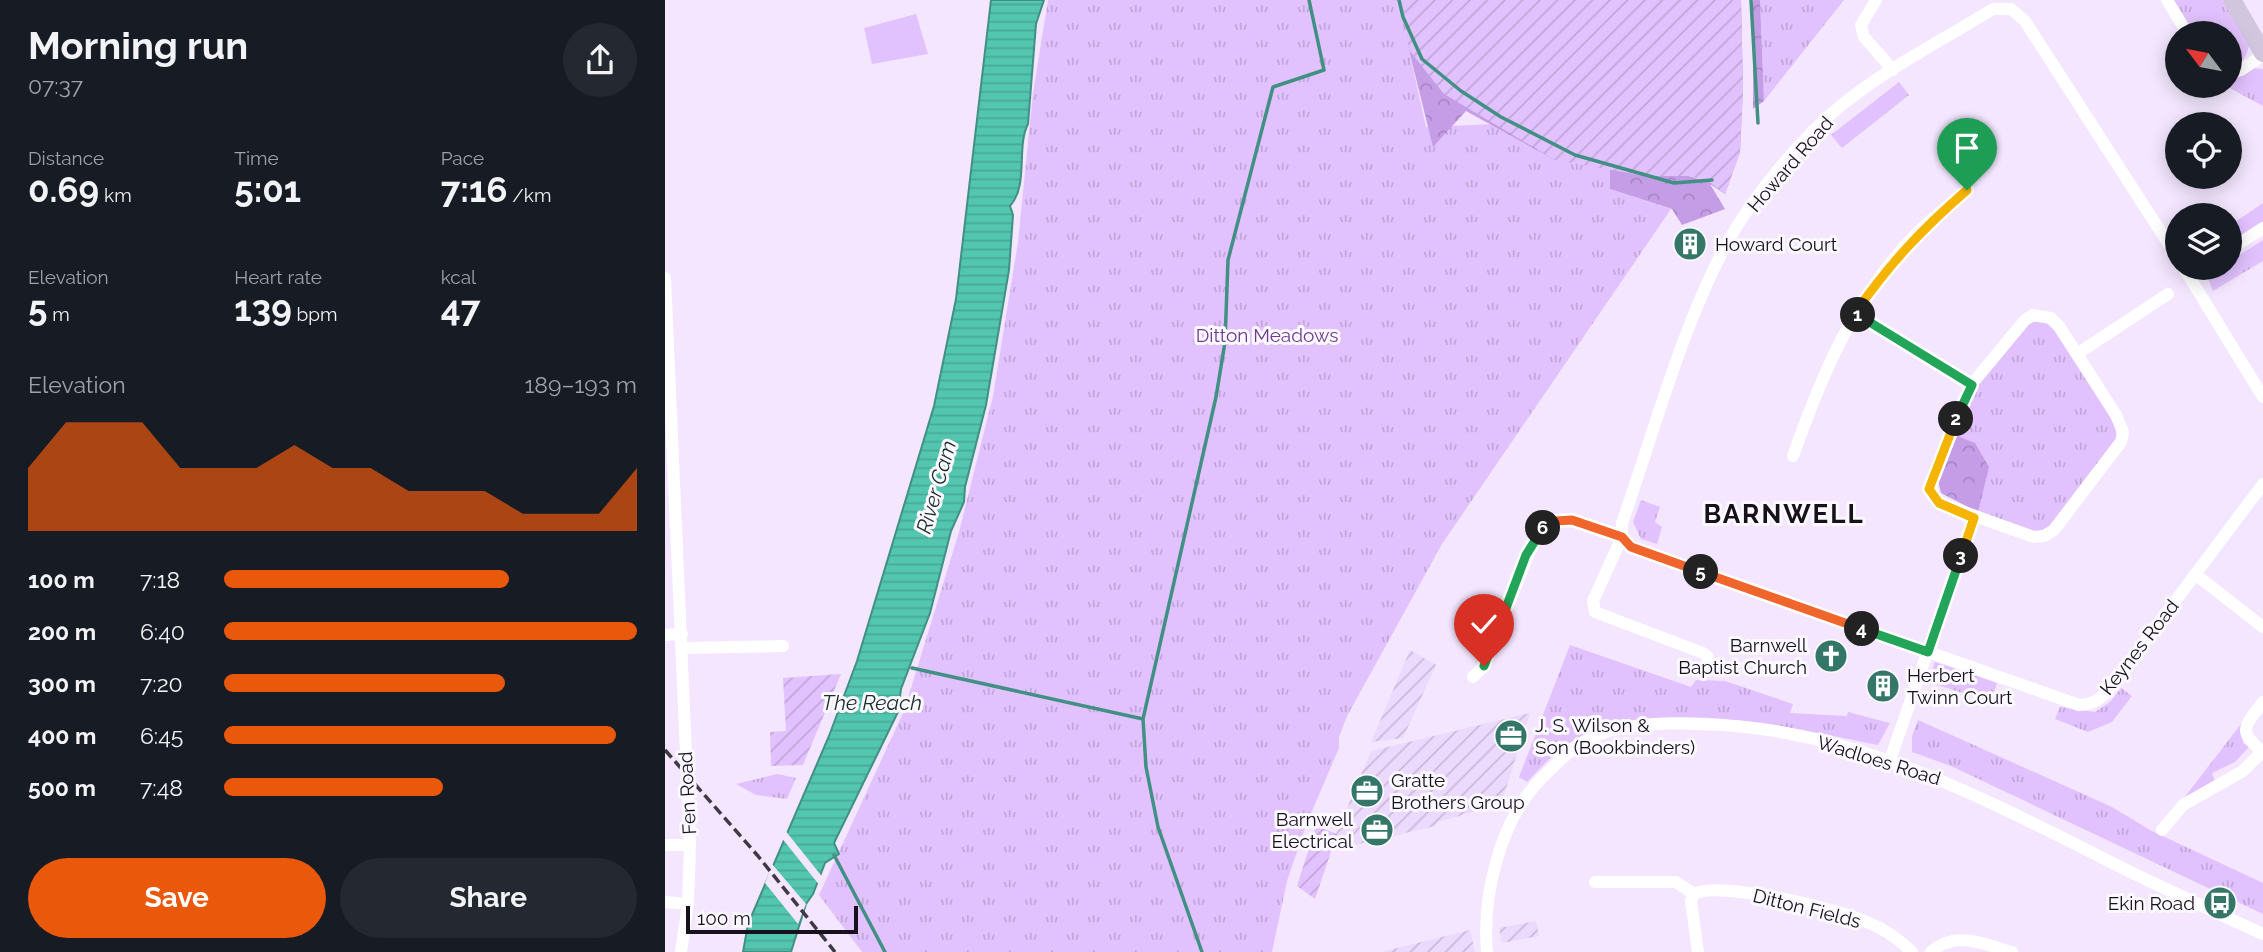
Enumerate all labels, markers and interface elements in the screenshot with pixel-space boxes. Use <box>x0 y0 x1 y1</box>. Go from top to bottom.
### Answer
north arrow <box>2165 21 2242 98</box>
map controls <box>2165 21 2242 280</box>
text: Morning run <box>28 23 248 68</box>
button: share <box>563 23 637 97</box>
text: 07:37 <box>28 72 83 99</box>
street label: Howard Road <box>1743 112 1837 216</box>
button: locate <box>2165 112 2242 189</box>
pin <box>1937 118 1997 190</box>
icon: arrive <box>1948 129 1986 167</box>
text: Distance <box>28 147 104 169</box>
text: Time <box>234 147 279 169</box>
text: Pace <box>441 147 484 169</box>
text: 0.69 <box>28 169 99 210</box>
text: 5:01 <box>234 169 301 210</box>
text: 7:16 <box>441 169 507 210</box>
text: km <box>99 184 132 206</box>
text: /km <box>507 184 551 206</box>
button: layers <box>2165 203 2242 280</box>
building icon: Howard Court <box>1671 225 1709 263</box>
place label: Howard Court <box>1715 233 1838 255</box>
text: Elevation <box>28 266 109 288</box>
text: Heart rate <box>234 266 322 288</box>
text: kcal <box>441 266 476 288</box>
text: 5 <box>28 288 47 329</box>
text: 139 <box>234 288 292 329</box>
text: 47 <box>441 288 480 329</box>
pin: 1 <box>1841 298 1875 332</box>
text: m <box>47 303 70 325</box>
text: bpm <box>292 303 338 325</box>
text: 1 <box>1853 303 1862 325</box>
park label: Ditton Meadows <box>1196 324 1338 346</box>
text: Elevation <box>28 371 126 398</box>
text: 189–193 m <box>524 371 637 398</box>
pin: 2 <box>1939 402 1973 436</box>
text: 2 <box>1950 407 1961 429</box>
water label: River Cam <box>911 438 961 536</box>
district label: BARNWELL <box>1703 499 1865 529</box>
pin: 6 <box>1525 510 1561 546</box>
text: 6 <box>1537 516 1548 538</box>
pin: 3 <box>1943 538 1979 574</box>
text: 3 <box>1955 544 1966 566</box>
pin: 5 <box>1683 554 1719 590</box>
text: 5 <box>1695 560 1706 582</box>
text: 100 m <box>28 566 95 593</box>
text: 7:18 <box>140 566 180 593</box>
pin <box>1454 594 1514 666</box>
street label: Keynes Road <box>2095 595 2183 699</box>
icon: check <box>1465 605 1503 643</box>
pin: 4 <box>1845 612 1879 646</box>
text: 4 <box>1856 617 1867 639</box>
text: 200 m <box>28 618 96 645</box>
text: 6:40 <box>140 618 185 645</box>
place label: Barnwell Baptist Church <box>1678 634 1808 678</box>
church icon: Barnwell Baptist Church <box>1812 637 1850 675</box>
place label: Herbert Twinn Court <box>1907 664 2013 708</box>
building icon: Herbert Twinn Court <box>1864 667 1902 705</box>
text: 300 m <box>28 670 96 697</box>
text: 7:20 <box>140 670 183 697</box>
water label: The Reach <box>822 690 922 715</box>
place label: J. S. Wilson & Son (Bookbinders) <box>1535 714 1695 758</box>
office icon: J. S. Wilson & Son (Bookbinders) <box>1492 717 1530 755</box>
text: 400 m <box>28 722 96 749</box>
text: 6:45 <box>140 722 183 749</box>
street label: Wadloes Road <box>1814 731 1944 789</box>
street label: Fen Road <box>674 751 700 835</box>
place label: Gratte Brothers Group <box>1391 769 1525 813</box>
office icon: Gratte Brothers Group <box>1348 772 1386 810</box>
text: 500 m <box>28 774 96 801</box>
text: 7:48 <box>140 774 183 801</box>
place label: Barnwell Electrical <box>1272 808 1354 852</box>
office icon: Barnwell Electrical <box>1358 811 1396 849</box>
button: Save <box>28 858 326 938</box>
button: Share <box>340 858 637 938</box>
street label: Ditton Fields <box>1751 884 1863 932</box>
bus stop icon: Ekin Road <box>2201 884 2239 922</box>
place label: Ekin Road <box>2108 892 2195 914</box>
scale bar <box>686 903 857 935</box>
text: 100 m <box>697 907 751 929</box>

